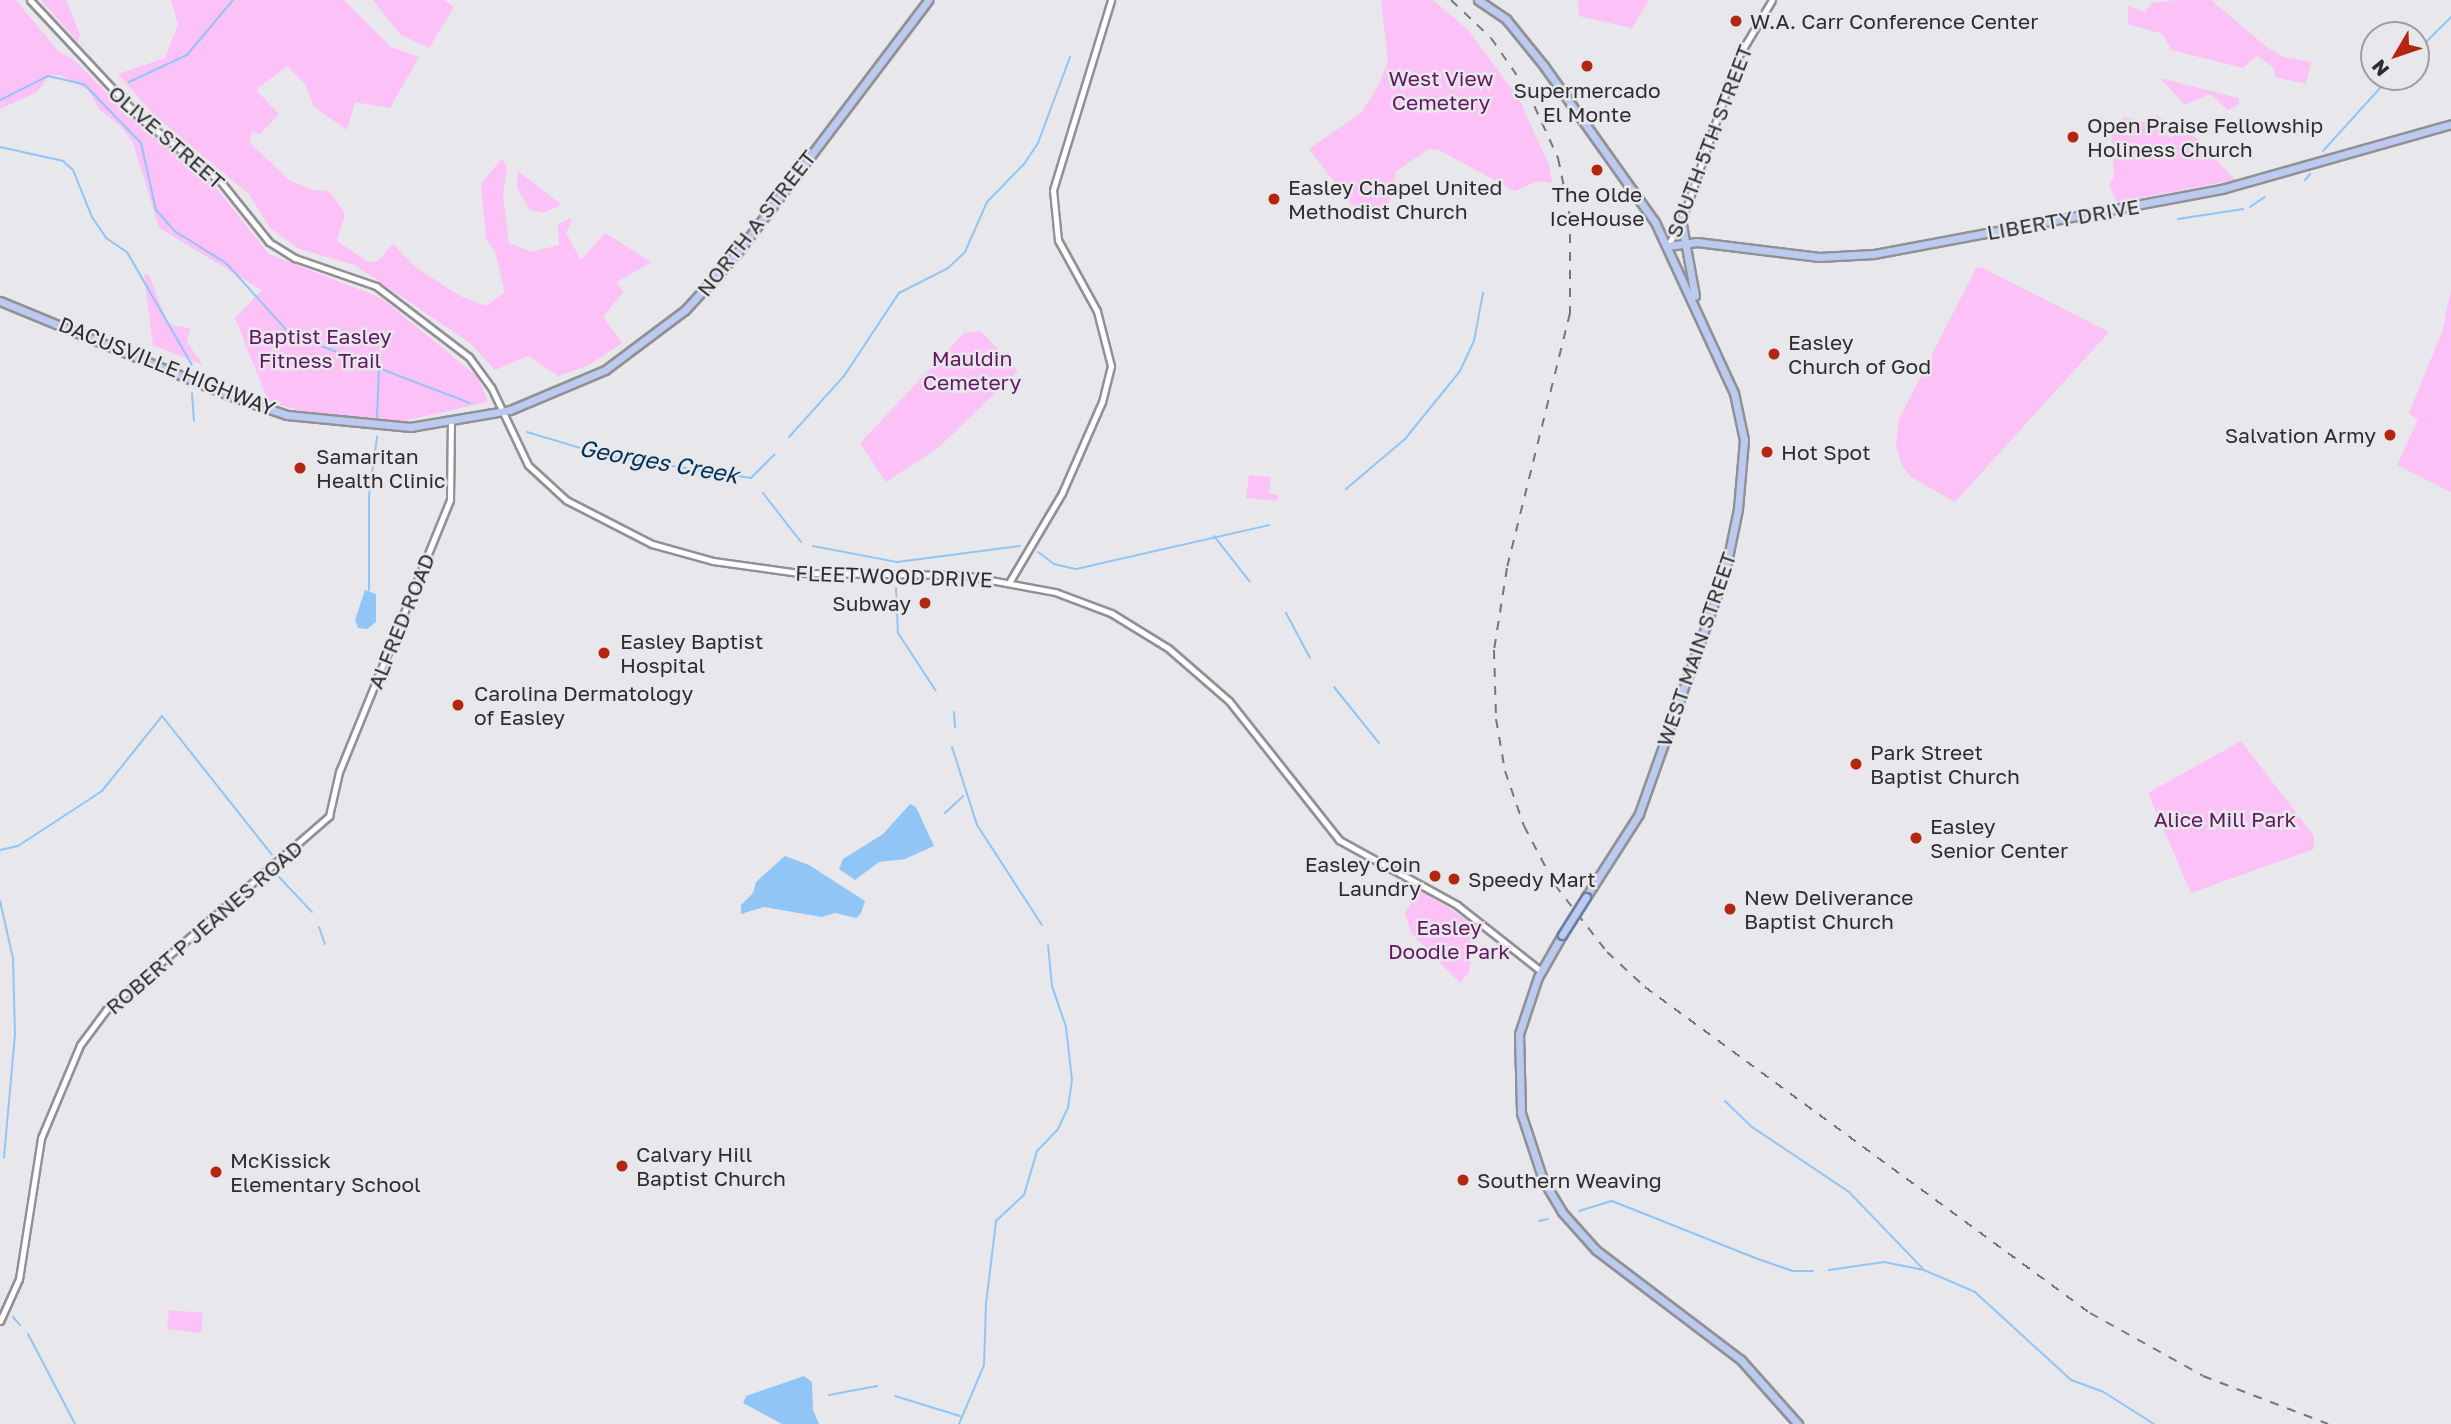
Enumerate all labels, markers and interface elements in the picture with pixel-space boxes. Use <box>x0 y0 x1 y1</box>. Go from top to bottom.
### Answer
place label: W.A. Carr Conference Center <box>1750 8 2038 34</box>
marker: W.A. Carr Conference Center <box>1728 13 1744 29</box>
north arrow <box>2360 21 2430 91</box>
street label: SOUTH 5TH STREET <box>1661 41 1757 241</box>
text: N <box>2366 55 2393 81</box>
marker: Supermercado El Monte <box>1579 58 1595 74</box>
park label: West View Cemetery <box>1389 65 1493 115</box>
place label: Supermercado El Monte <box>1514 77 1660 127</box>
street label: OLIVE STREET <box>104 80 230 194</box>
place label: Open Praise Fellowship Holiness Church <box>2087 112 2323 162</box>
marker: Open Praise Fellowship Holiness Church <box>2065 129 2081 145</box>
street label: NORTH A STREET <box>691 145 821 301</box>
marker: The Olde IceHouse <box>1589 162 1605 178</box>
place label: Easley Chapel United Methodist Church <box>1288 174 1502 224</box>
place label: The Olde IceHouse <box>1550 181 1644 231</box>
marker: Easley Chapel United Methodist Church <box>1266 191 1282 207</box>
street label: LIBERTY DRIVE <box>1985 193 2141 245</box>
street label: DACUSVILLE HIGHWAY <box>55 311 279 421</box>
park label: Baptist Easley Fitness Trail <box>248 323 392 373</box>
place label: Easley Church of God <box>1788 329 1931 379</box>
park label: Mauldin Cemetery <box>923 345 1021 395</box>
marker: Easley Church of God <box>1766 346 1782 362</box>
place label: Salvation Army <box>2225 422 2376 448</box>
marker: Salvation Army <box>2382 427 2398 443</box>
water label: Georges Creek <box>577 433 741 489</box>
place label: Hot Spot <box>1781 439 1871 465</box>
place label: Samaritan Health Clinic <box>316 443 445 493</box>
marker: Hot Spot <box>1759 444 1775 460</box>
marker: Samaritan Health Clinic <box>290 458 310 478</box>
street label: WEST MAIN STREET <box>1651 549 1741 749</box>
street label: ALFRED ROAD <box>362 550 440 692</box>
street label: FLEETWOOD DRIVE <box>795 560 993 592</box>
place label: Subway <box>832 590 911 616</box>
marker: Subway <box>917 595 933 611</box>
place label: Easley Baptist Hospital <box>620 628 763 678</box>
marker: Easley Baptist Hospital <box>594 643 614 663</box>
place label: Carolina Dermatology of Easley <box>474 680 693 730</box>
marker: Carolina Dermatology of Easley <box>448 695 468 715</box>
place label: Park Street Baptist Church <box>1870 739 2020 789</box>
marker: Park Street Baptist Church <box>1848 756 1864 772</box>
park label: Alice Mill Park <box>2154 806 2296 832</box>
place label: Easley Senior Center <box>1930 813 2068 863</box>
marker: Easley Senior Center <box>1908 830 1924 846</box>
street label: ROBERT P JEANES ROAD <box>101 835 307 1019</box>
place label: Easley Coin Laundry <box>1305 851 1421 901</box>
place label: Speedy Mart <box>1468 866 1596 892</box>
marker: Easley Coin Laundry <box>1427 868 1443 884</box>
marker: Speedy Mart <box>1446 871 1462 887</box>
place label: New Deliverance Baptist Church <box>1744 884 1913 934</box>
marker: New Deliverance Baptist Church <box>1722 901 1738 917</box>
park label: Easley Doodle Park <box>1388 914 1510 964</box>
place label: Calvary Hill Baptist Church <box>636 1141 786 1191</box>
place label: McKissick Elementary School <box>230 1147 421 1197</box>
marker: Calvary Hill Baptist Church <box>614 1158 630 1174</box>
marker: McKissick Elementary School <box>208 1164 224 1180</box>
place label: Southern Weaving <box>1477 1167 1662 1193</box>
marker: Southern Weaving <box>1455 1172 1471 1188</box>

